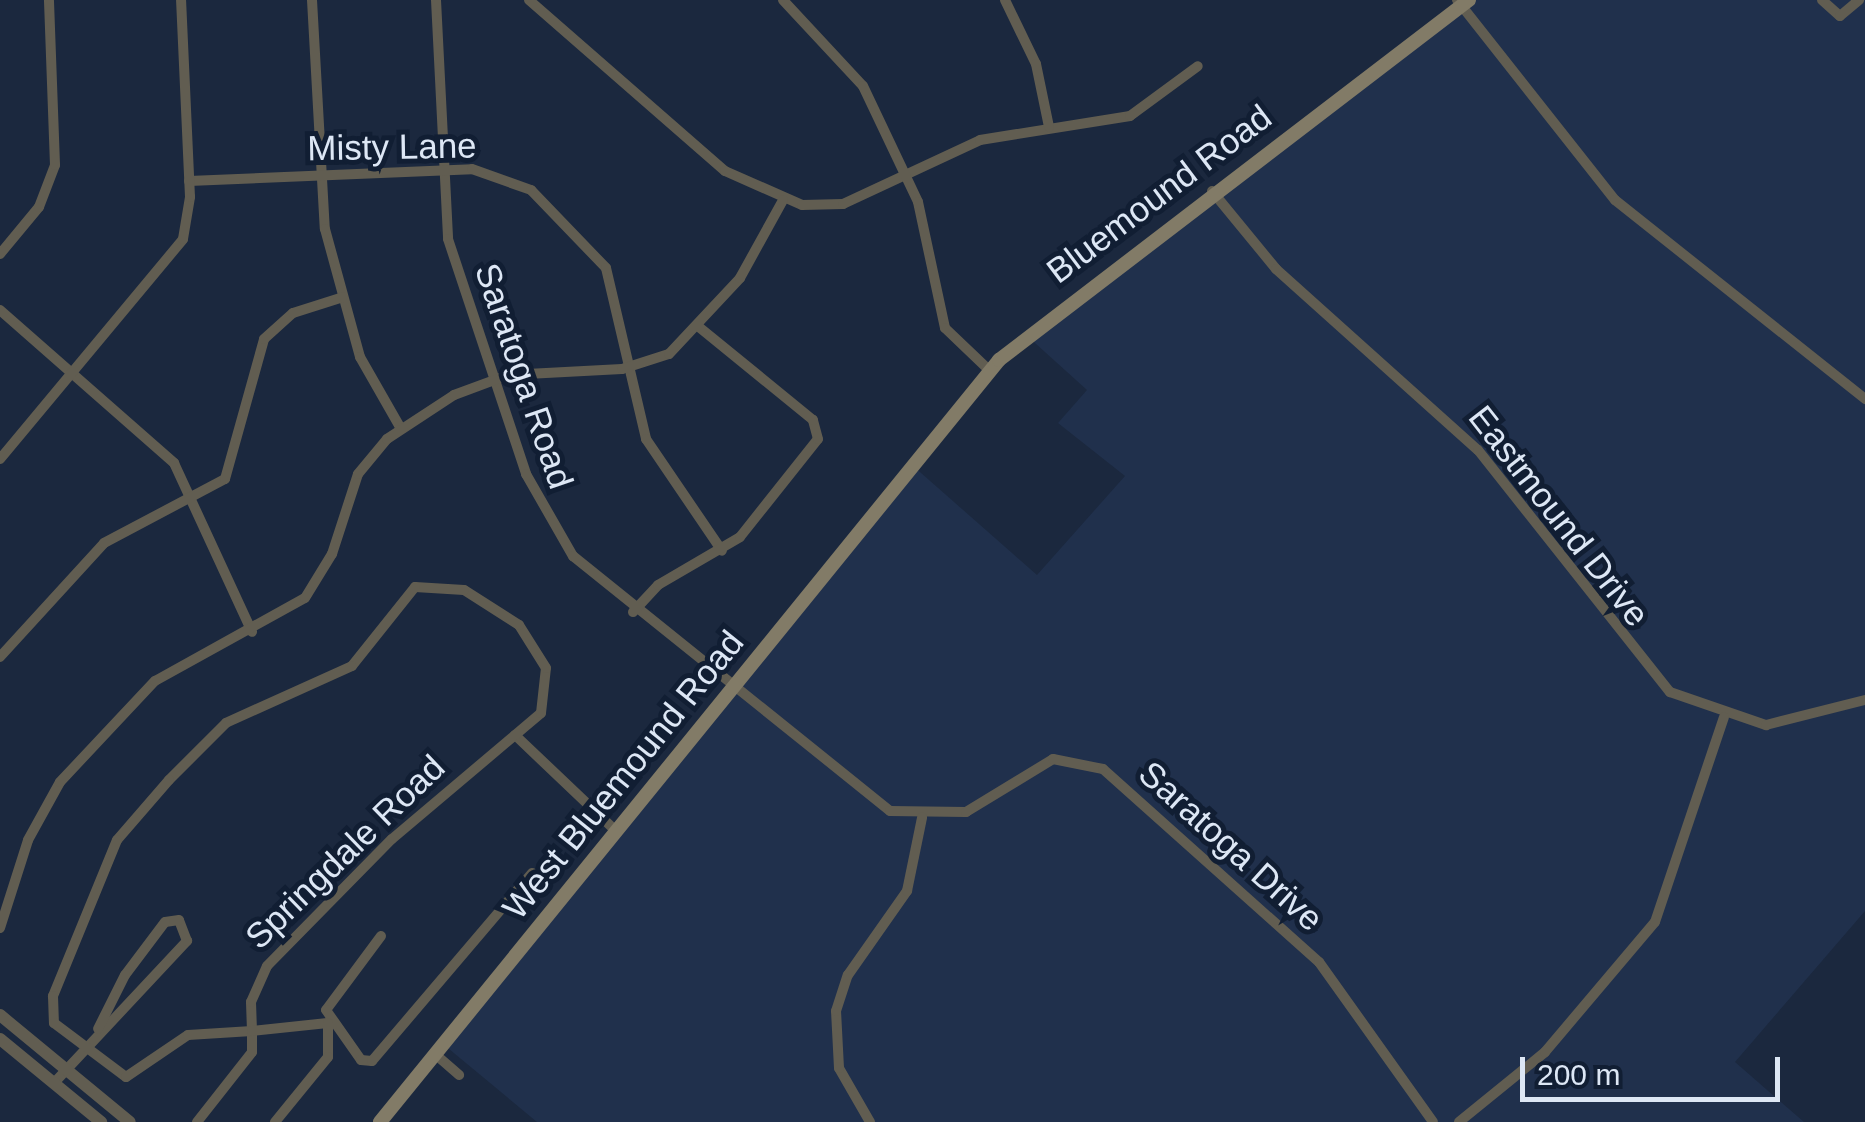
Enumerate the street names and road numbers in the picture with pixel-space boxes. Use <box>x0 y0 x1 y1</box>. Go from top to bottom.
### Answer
street label: Bluemound Road <box>1038 96 1280 292</box>
street label: Misty Lane <box>307 125 477 169</box>
street label: Saratoga Road <box>466 258 582 494</box>
street label: Eastmound Drive <box>1460 397 1658 635</box>
street label: West Bluemound Road <box>494 622 752 928</box>
street label: Springdale Road <box>237 746 453 958</box>
street label: Saratoga Drive <box>1130 752 1332 940</box>

